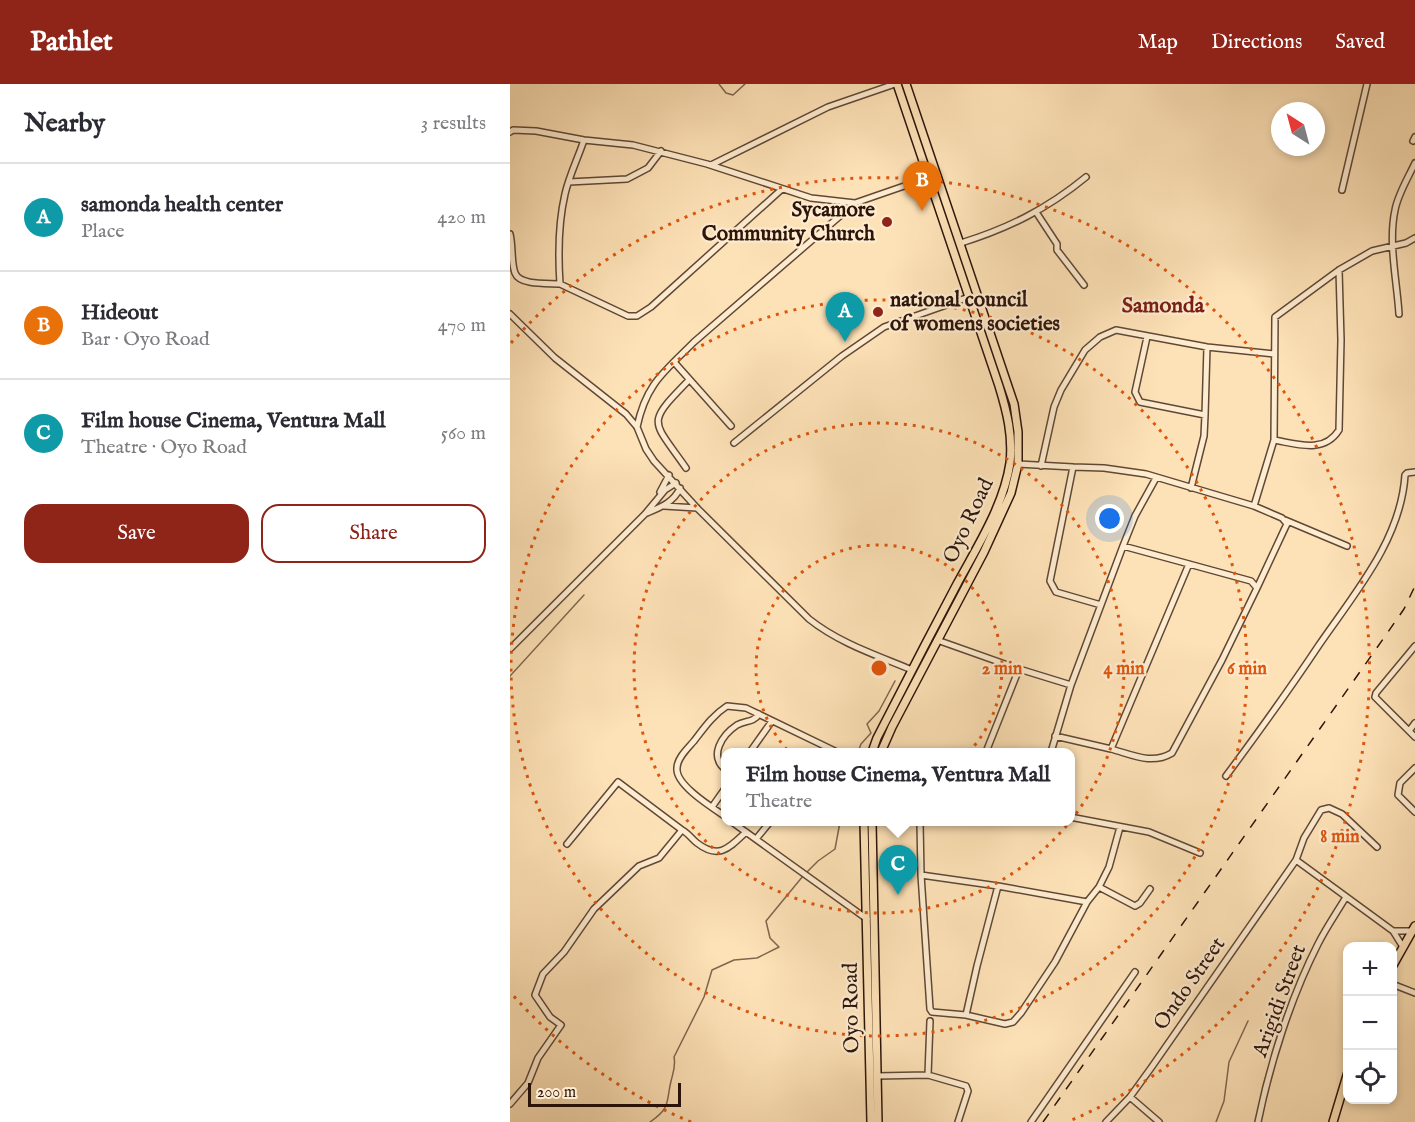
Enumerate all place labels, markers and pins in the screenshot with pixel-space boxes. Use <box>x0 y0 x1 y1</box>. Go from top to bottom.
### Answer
pin: B <box>902 162 942 211</box>
place label: Sycamore Community Church <box>702 197 876 248</box>
marker: Sycamore Community Church <box>880 215 894 229</box>
place label: national council of womens societies <box>890 287 1060 338</box>
pin: A <box>826 292 864 342</box>
marker: national council of womens societies <box>871 305 885 319</box>
centre of rings <box>869 658 889 678</box>
pin: C <box>878 846 918 895</box>

